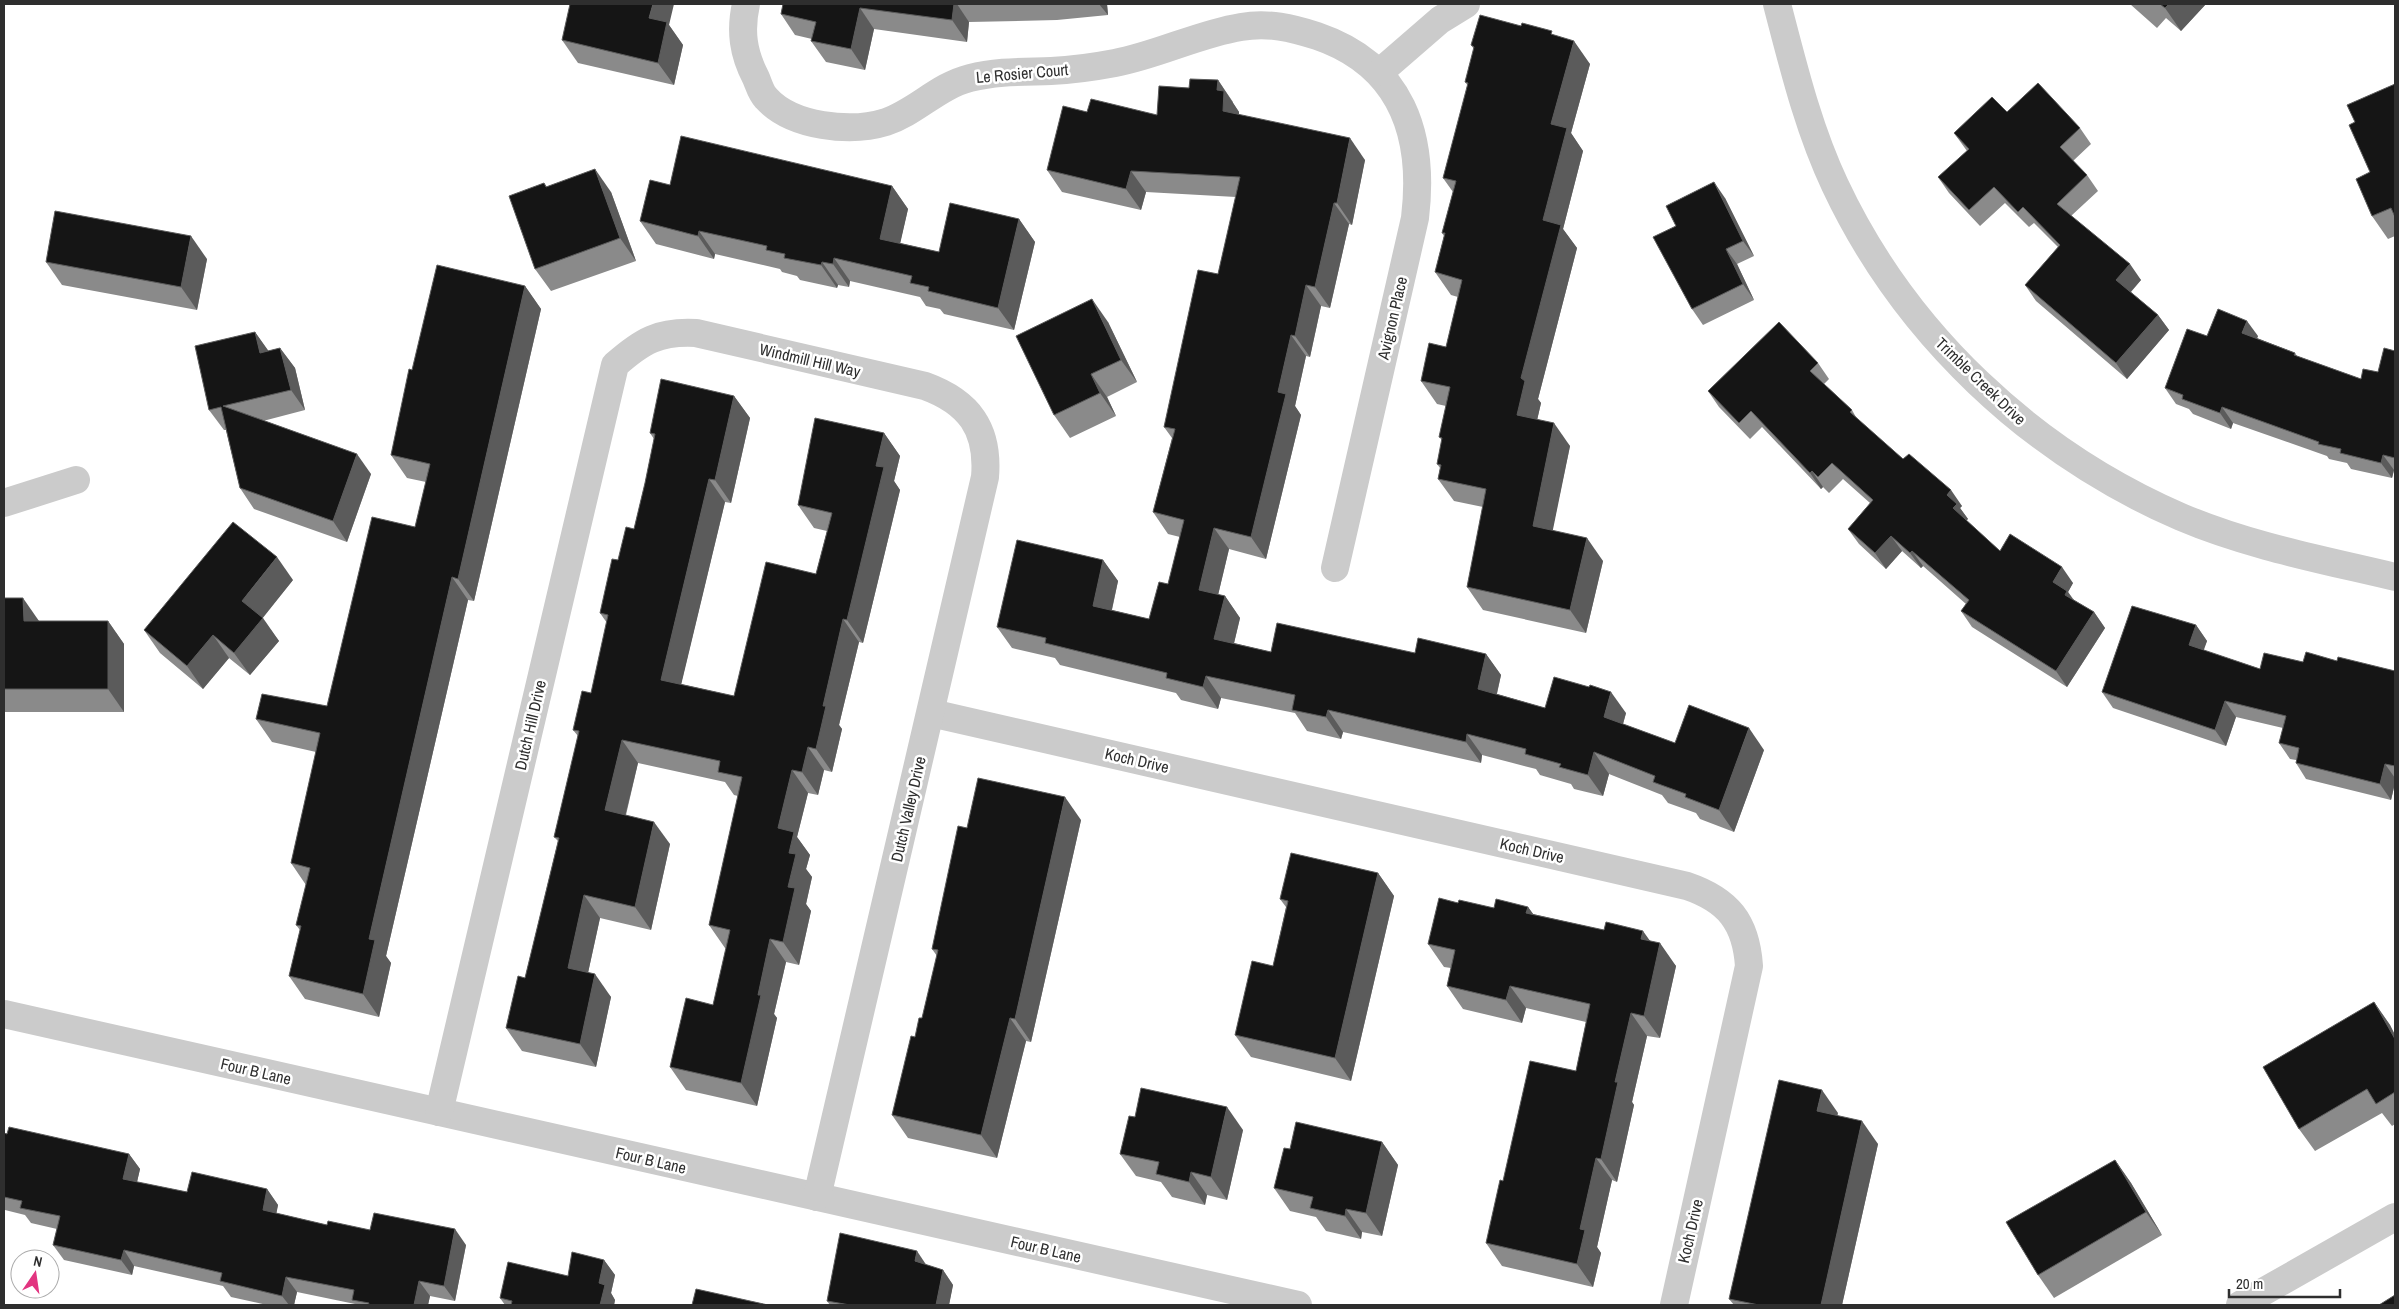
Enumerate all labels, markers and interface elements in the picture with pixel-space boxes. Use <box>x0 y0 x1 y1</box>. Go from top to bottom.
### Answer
street label: Le Rosier Court <box>975 58 1069 88</box>
street label: Avignon Place <box>1372 274 1412 363</box>
street label: Trimble Creek Drive <box>1931 332 2031 430</box>
street label: Windmill Hill Way <box>757 338 863 382</box>
street label: Dutch Hill Drive <box>509 678 551 772</box>
street label: Koch Drive <box>1103 742 1171 778</box>
street label: Dutch Valley Drive <box>885 754 931 864</box>
street label: Koch Drive <box>1498 832 1566 868</box>
street label: Four B Lane <box>219 1052 293 1090</box>
street label: Four B Lane <box>614 1141 688 1179</box>
street label: Koch Drive <box>1672 1197 1708 1265</box>
street label: Four B Lane <box>1009 1230 1083 1268</box>
north arrow <box>10 1249 60 1299</box>
text: N <box>32 1252 44 1271</box>
scale bar <box>2229 1266 2340 1298</box>
text: 20 m <box>2236 1273 2263 1294</box>

